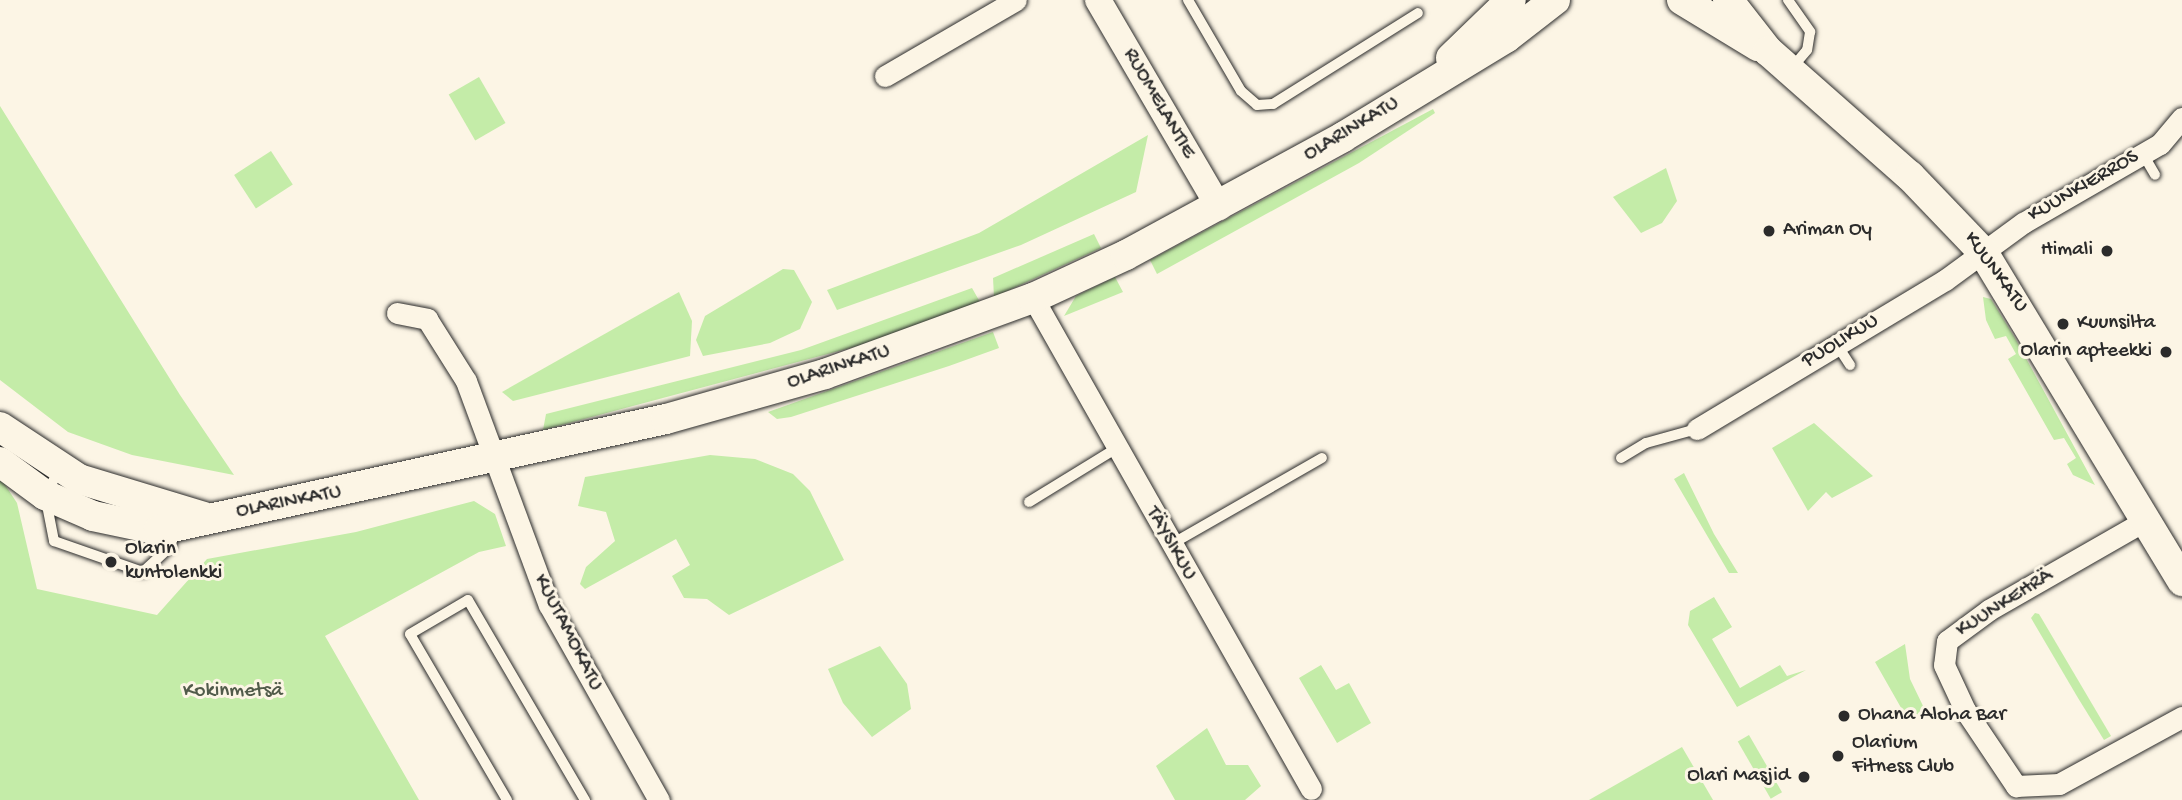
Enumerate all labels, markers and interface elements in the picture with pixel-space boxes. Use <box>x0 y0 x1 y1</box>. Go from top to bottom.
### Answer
street label: RUOMELANTIE <box>1116 44 1200 164</box>
street label: OLARINKATU <box>1300 92 1404 168</box>
street label: KUUNKIERROS <box>2024 145 2144 229</box>
place label: Ariman Oy <box>1783 218 1872 244</box>
marker: Ariman Oy <box>1761 223 1777 239</box>
street label: KUUNKATU <box>1957 228 2033 318</box>
place label: Himali <box>2041 238 2093 264</box>
marker: Himali <box>2099 243 2115 259</box>
street label: PUOLIKUU <box>1798 309 1884 375</box>
place label: Kuunsilta <box>2077 311 2155 337</box>
marker: Kuunsilta <box>2055 316 2071 332</box>
place label: Olarin apteekki <box>2021 339 2152 365</box>
street label: OLARINKATU <box>784 340 894 396</box>
marker: Olarin apteekki <box>2158 344 2174 360</box>
street label: OLARINKATU <box>234 480 344 526</box>
street label: TÄYSIKUU <box>1139 503 1201 585</box>
place label: Olarin kuntolenkki <box>125 537 222 587</box>
marker: Olarin kuntolenkki <box>103 554 119 570</box>
street label: KUUNKEHRÄ <box>1952 564 2058 644</box>
street label: KUUTAMOKATU <box>527 570 607 696</box>
park label: Kokinmetsä <box>183 679 283 705</box>
place label: Ohana Aloha Bar <box>1858 703 2006 729</box>
marker: Ohana Aloha Bar <box>1836 708 1852 724</box>
place label: Olarium Fitness Club <box>1852 731 1954 781</box>
marker: Olarium Fitness Club <box>1830 748 1846 764</box>
place label: Olari Masjid <box>1687 764 1790 790</box>
marker: Olari Masjid <box>1796 769 1812 785</box>

